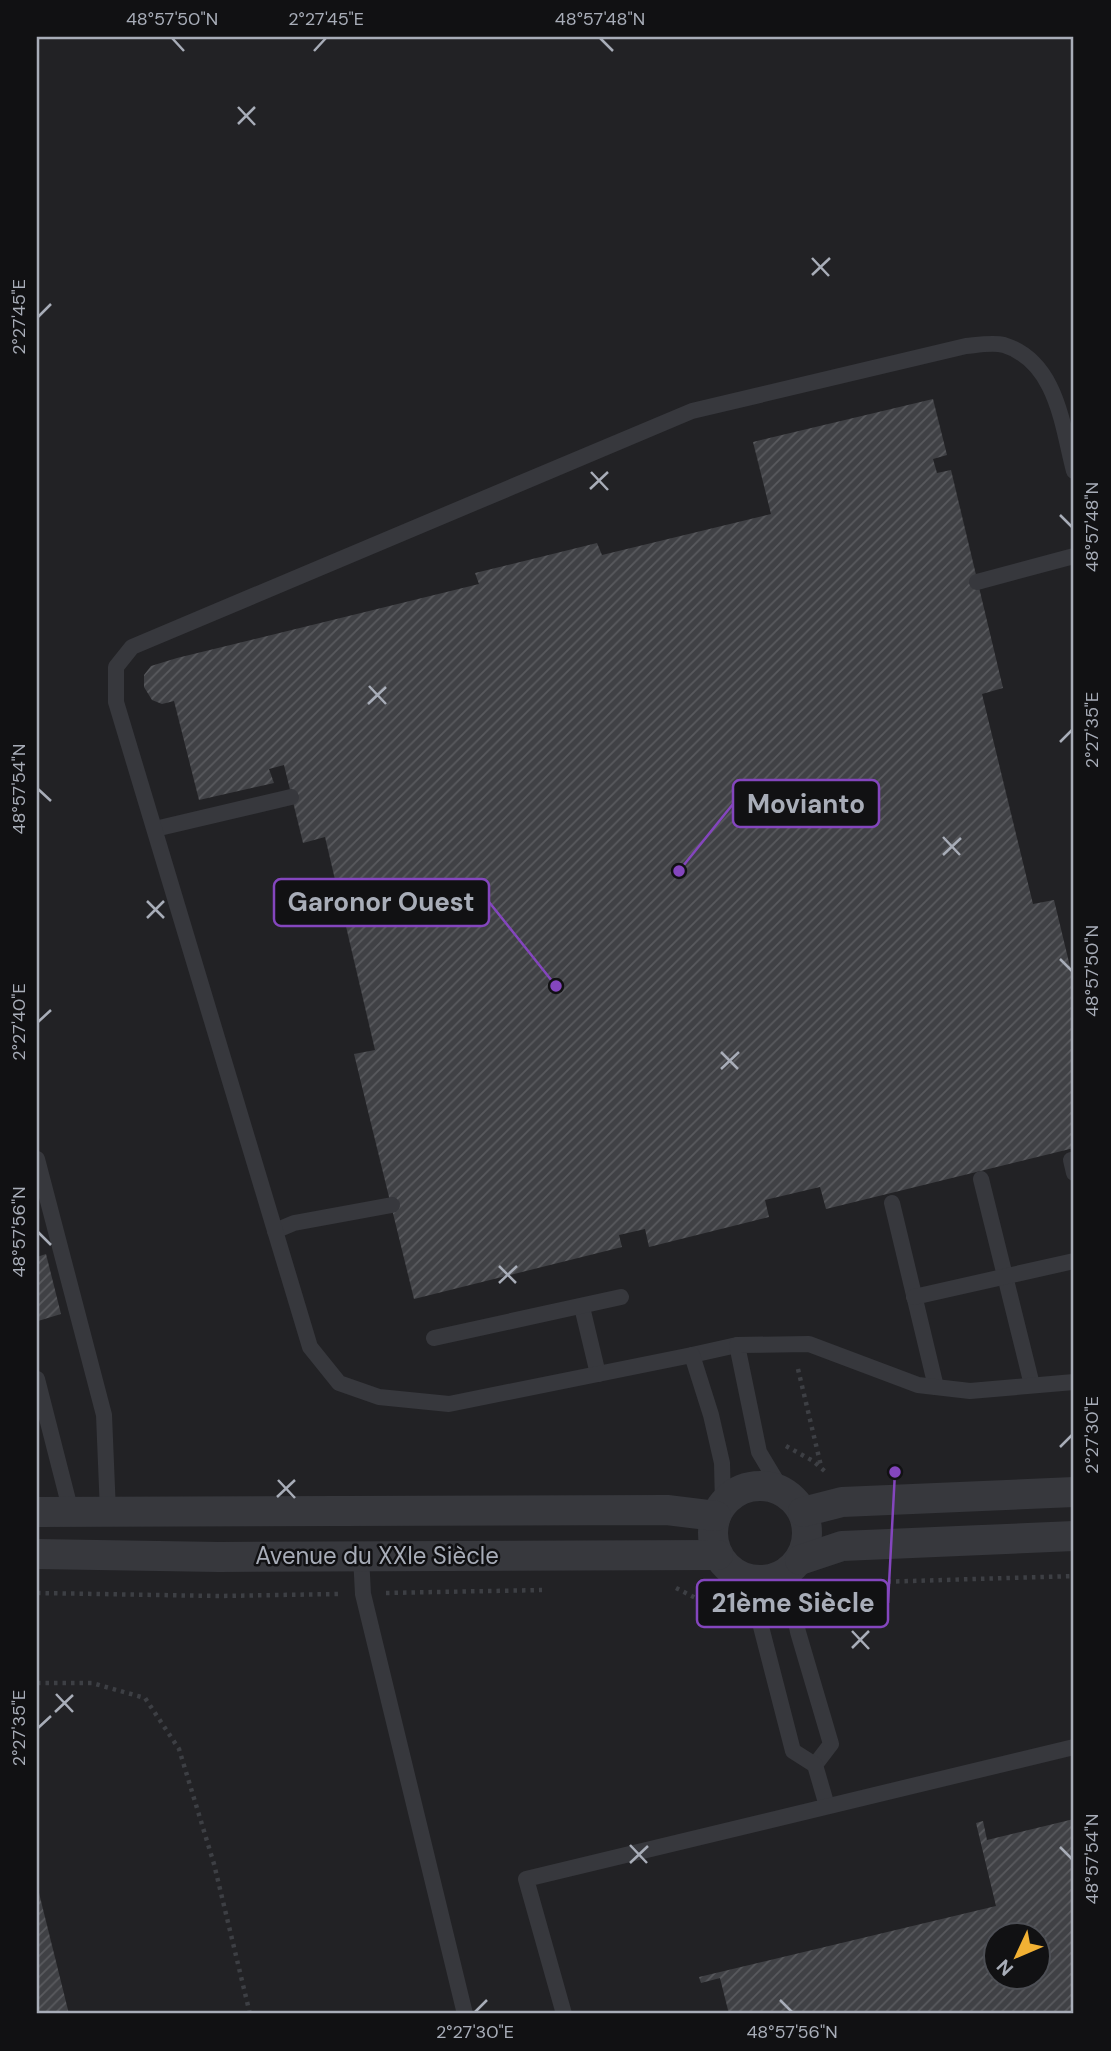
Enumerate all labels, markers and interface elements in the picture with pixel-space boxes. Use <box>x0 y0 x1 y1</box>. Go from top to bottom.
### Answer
text: 48°57'50"N <box>126 7 218 31</box>
text: 2°27'45"E <box>288 7 364 31</box>
text: 48°57'48"N <box>555 7 645 31</box>
text: 2°27'45"E <box>7 279 31 355</box>
text: 48°57'48"N <box>1080 482 1104 572</box>
text: 2°27'35"E <box>1080 692 1104 768</box>
text: 48°57'54"N <box>7 744 31 834</box>
callout: Movianto <box>733 780 879 827</box>
text: Movianto <box>747 787 865 821</box>
callout: Garonor Ouest <box>274 879 489 926</box>
text: Garonor Ouest <box>287 885 475 919</box>
text: 48°57'50"N <box>1080 925 1104 1017</box>
text: 2°27'40"E <box>7 983 31 1061</box>
text: 48°57'56"N <box>7 1186 31 1278</box>
text: 2°27'30"E <box>1080 1396 1104 1474</box>
street label: Avenue du XXIe Siècle <box>255 1540 499 1571</box>
callout: 21ème Siècle <box>697 1580 888 1627</box>
text: 21ème Siècle <box>711 1586 875 1620</box>
text: 2°27'35"E <box>7 1690 31 1766</box>
text: 48°57'54"N <box>1080 1814 1104 1904</box>
north arrow <box>982 1922 1052 1992</box>
text: N <box>991 1954 1019 1981</box>
text: 2°27'30"E <box>436 2020 514 2044</box>
text: 48°57'56"N <box>746 2020 838 2044</box>

